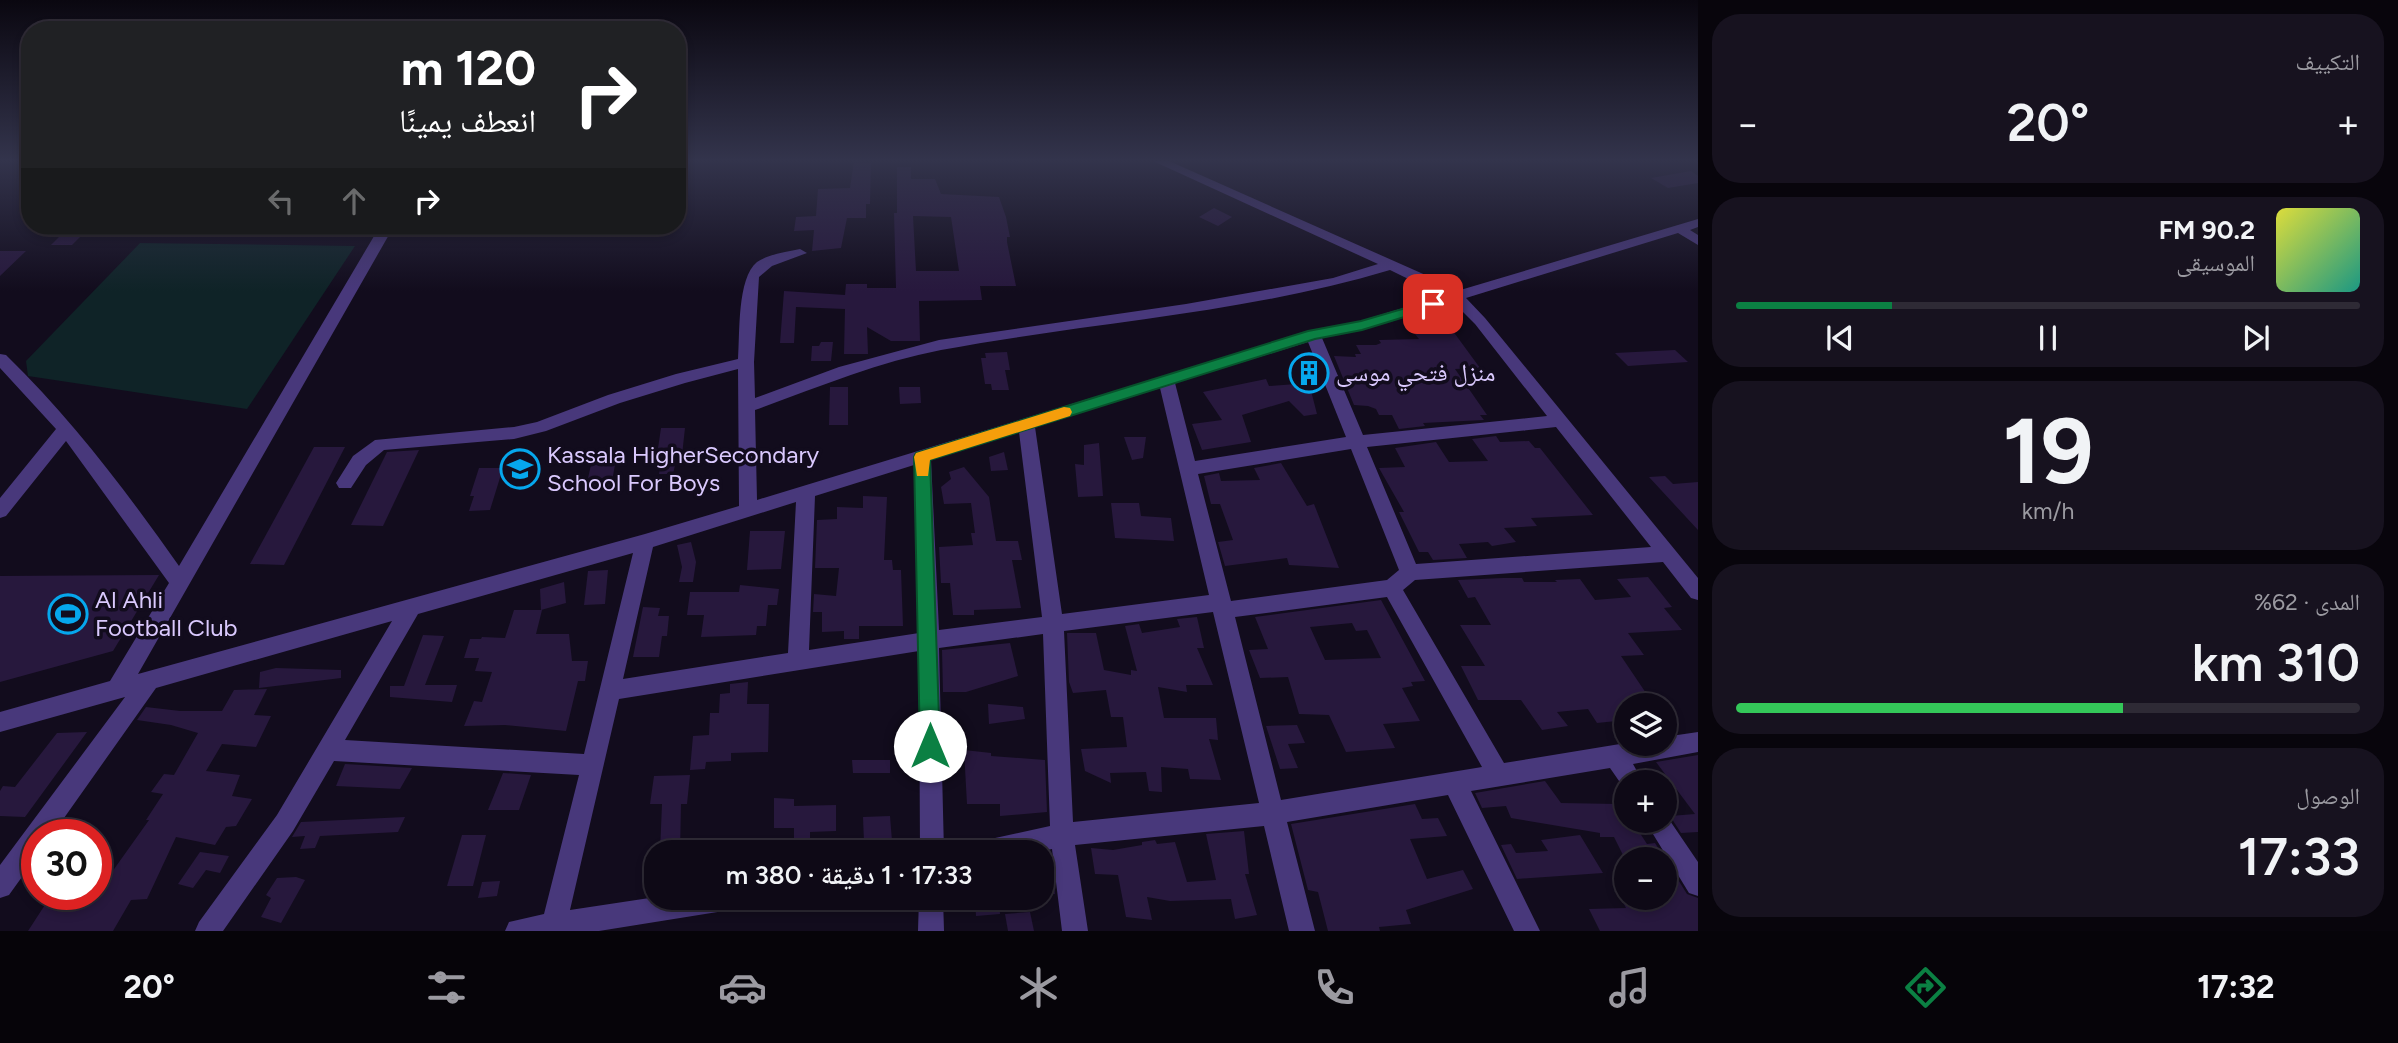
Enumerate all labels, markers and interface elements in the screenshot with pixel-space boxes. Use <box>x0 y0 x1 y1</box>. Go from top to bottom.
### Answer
text: 120 m <box>401 38 536 97</box>
text: التكييف <box>2295 48 2360 76</box>
icon: right <box>560 49 651 140</box>
text: 20° <box>2007 92 2089 154</box>
text: − <box>1736 101 1760 147</box>
text: + <box>2336 101 2360 147</box>
text: انعطف يمينًا <box>399 102 536 140</box>
icon: left <box>262 182 300 220</box>
icon: ahead <box>335 182 373 220</box>
icon: right <box>408 182 446 220</box>
text: 90.2 FM <box>2159 214 2255 246</box>
text: الموسيقى <box>2176 249 2255 277</box>
pin <box>1403 274 1463 334</box>
icon: arrive <box>1414 285 1452 323</box>
icon: previous <box>1821 319 1859 357</box>
icon: pause <box>2029 319 2067 357</box>
icon: next <box>2237 319 2275 357</box>
building icon: منزل فتحي موسى <box>1288 352 1330 394</box>
place label: منزل فتحي موسى <box>1336 358 1495 392</box>
text: 19 <box>2002 397 2094 506</box>
place label: Kassala HigherSecondary School For Boys <box>547 440 820 497</box>
school or university icon: Kassala HigherSecondary School For Boys <box>499 448 541 490</box>
text: km/h <box>2022 497 2074 525</box>
place label: Al Ahli Football Club <box>95 585 238 642</box>
text: المدى · 62% <box>2254 588 2360 616</box>
sports icon: Al Ahli Football Club <box>47 593 89 635</box>
text: 310 km <box>2192 632 2360 694</box>
map controls <box>1614 693 1677 910</box>
button: layers <box>1614 693 1677 756</box>
position arrow <box>893 709 967 783</box>
button: + <box>1614 770 1677 833</box>
text: الوصول <box>2296 782 2360 810</box>
speed limit sign: 30 <box>21 819 112 910</box>
text: 17:33 <box>2238 826 2360 888</box>
button: − <box>1614 847 1677 910</box>
text: 17:33 · 1 دقيقة · 380 m <box>726 859 972 891</box>
icon: filters <box>422 963 471 1012</box>
icon: car <box>718 963 767 1012</box>
icon: climate <box>1014 963 1063 1012</box>
icon: phone <box>1310 963 1359 1012</box>
icon: music <box>1605 963 1654 1012</box>
icon: directions <box>1901 963 1950 1012</box>
text: 20° <box>123 968 175 1006</box>
text: 17:32 <box>2197 968 2275 1006</box>

